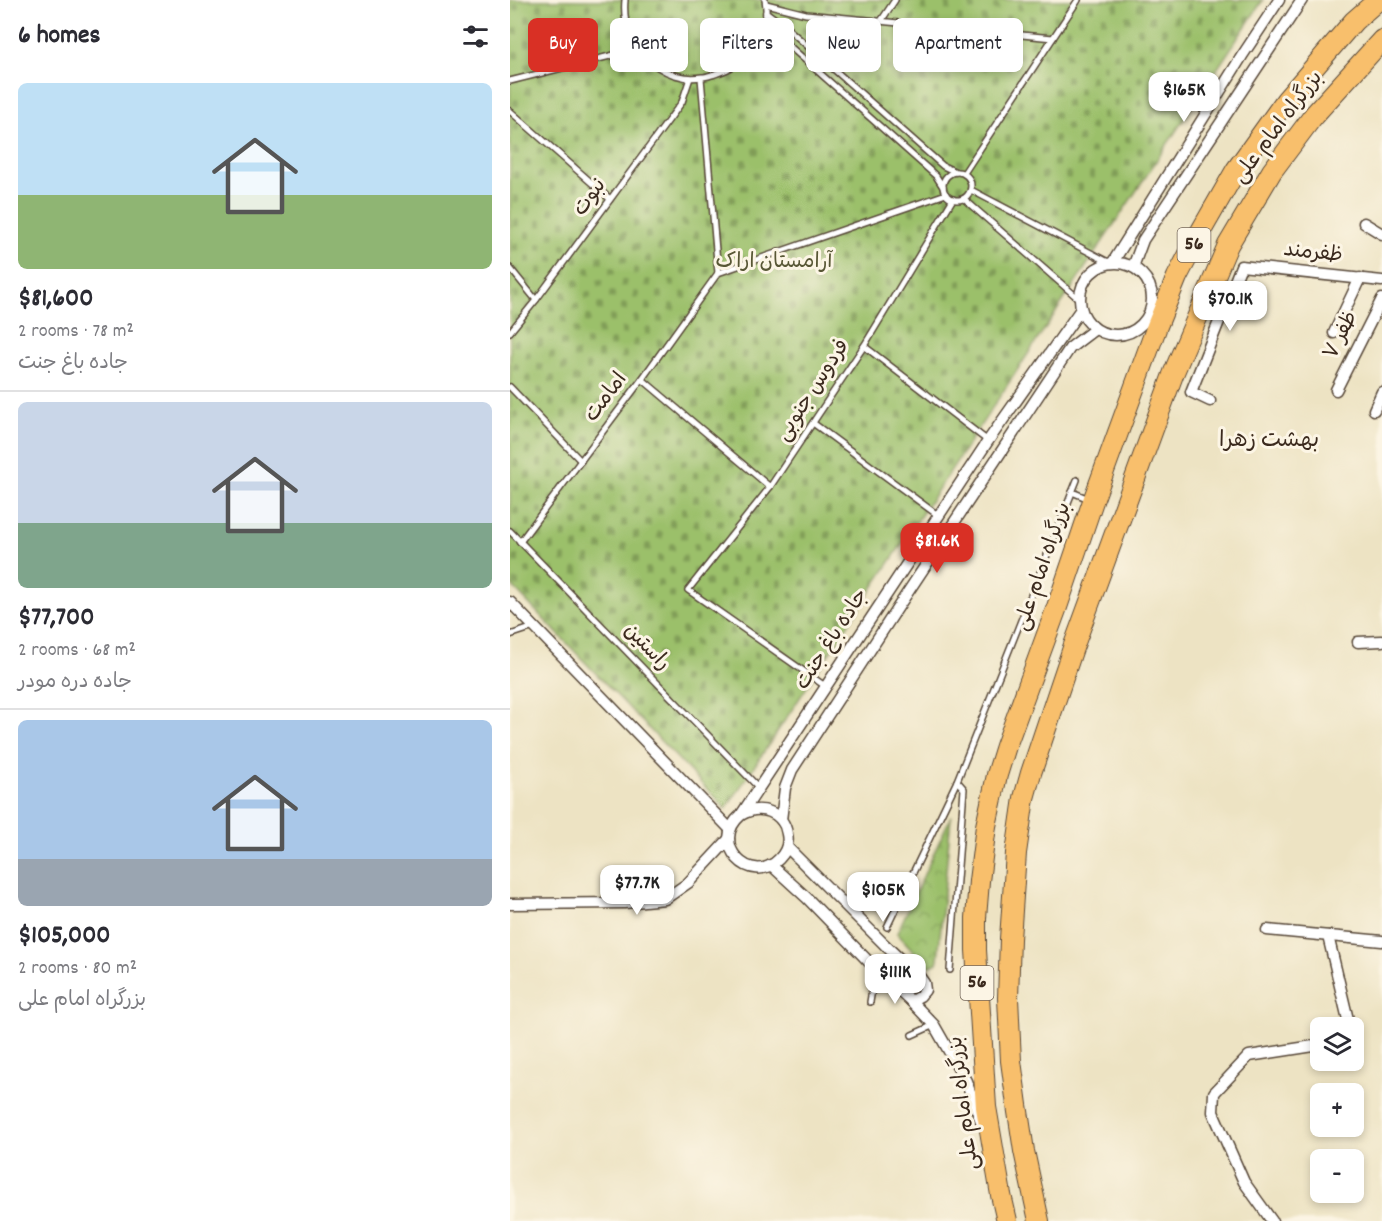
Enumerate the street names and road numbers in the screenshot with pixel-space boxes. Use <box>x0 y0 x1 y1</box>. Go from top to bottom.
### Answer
street label: بزرگراه امام علی <box>1227 65 1331 191</box>
street label: نبوت <box>567 173 615 223</box>
road number: 56 <box>1178 228 1210 262</box>
street label: ظفرمند <box>1282 236 1344 272</box>
street label: ظفر ۷ <box>1317 307 1367 365</box>
street label: فردوس جنوبی <box>770 334 858 448</box>
street label: امامت <box>578 367 636 429</box>
street label: بزرگراه امام علی <box>1008 499 1080 635</box>
street label: جاده باغ جنت <box>789 583 877 697</box>
street label: راستین <box>616 617 676 679</box>
road number: 56 <box>960 966 994 1000</box>
street label: بزرگراه امام علی <box>942 1034 988 1172</box>

